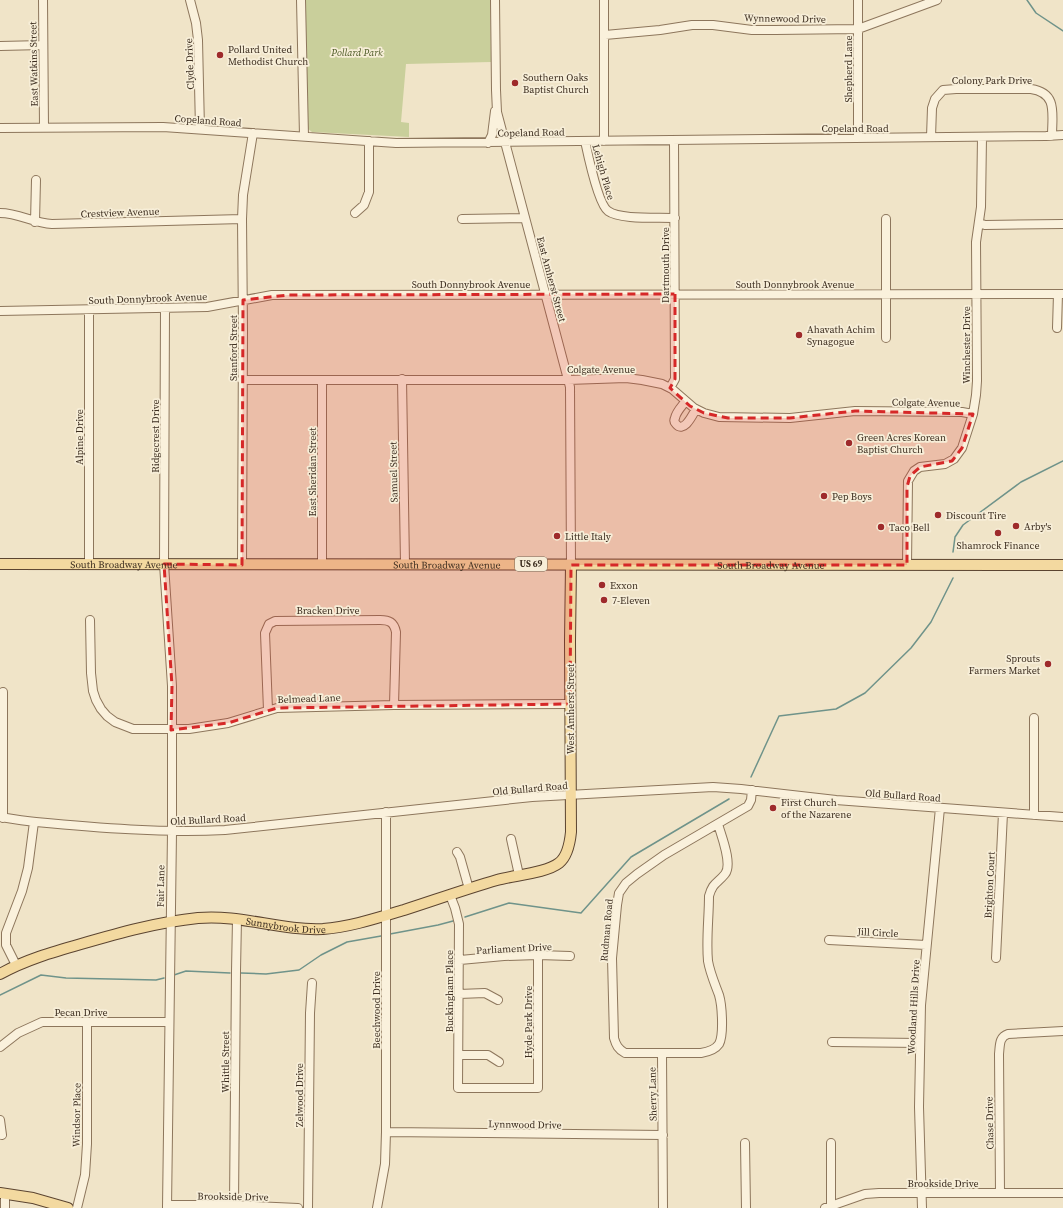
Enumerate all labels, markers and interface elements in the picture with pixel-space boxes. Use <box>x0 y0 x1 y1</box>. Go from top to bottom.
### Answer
street label: Wynnewood Drive <box>744 11 826 26</box>
street label: East Watkins Street <box>26 21 41 107</box>
street label: Shepherd Lane <box>842 35 855 103</box>
street label: Clyde Drive <box>182 38 197 90</box>
place label: Pollard United Methodist Church <box>228 43 308 68</box>
park label: Pollard Park <box>330 46 383 59</box>
marker: Pollard United Methodist Church <box>215 50 225 60</box>
place label: Southern Oaks Baptist Church <box>523 71 589 96</box>
street label: Colony Park Drive <box>952 74 1032 87</box>
marker: Southern Oaks Baptist Church <box>510 78 520 88</box>
street label: Copeland Road <box>174 112 242 129</box>
street label: Copeland Road <box>821 122 889 135</box>
street label: Copeland Road <box>497 125 565 140</box>
street label: Lehigh Place <box>589 143 618 201</box>
street label: Crestview Avenue <box>80 205 160 220</box>
street label: Dartmouth Drive <box>659 227 672 303</box>
street label: East Amherst Street <box>534 235 569 324</box>
street label: South Donnybrook Avenue <box>412 278 530 291</box>
street label: South Donnybrook Avenue <box>736 278 854 291</box>
street label: South Donnybrook Avenue <box>88 290 208 307</box>
street label: Winchester Drive <box>960 306 973 384</box>
street label: Stanford Street <box>227 314 240 381</box>
place label: Ahavath Achim Synagogue <box>807 323 875 348</box>
marker: Ahavath Achim Synagogue <box>794 330 804 340</box>
street label: Colgate Avenue <box>567 363 635 376</box>
street label: Colgate Avenue <box>892 395 960 410</box>
street label: Ridgecrest Drive <box>149 399 162 473</box>
street label: Alpine Drive <box>73 409 86 465</box>
street label: East Sheridan Street <box>306 427 319 517</box>
place label: Green Acres Korean Baptist Church <box>857 431 946 456</box>
marker: Green Acres Korean Baptist Church <box>844 438 854 448</box>
street label: Samuel Street <box>386 441 401 503</box>
place label: Pep Boys <box>832 490 872 503</box>
marker: Pep Boys <box>819 491 829 501</box>
place label: Discount Tire <box>946 509 1006 522</box>
marker: Discount Tire <box>933 510 943 520</box>
place label: Arby's <box>1024 520 1051 533</box>
place label: Taco Bell <box>889 521 930 534</box>
marker: Arby's <box>1011 521 1021 531</box>
marker: Taco Bell <box>876 522 886 532</box>
marker: Shamrock Finance <box>993 528 1003 538</box>
place label: Little Italy <box>565 530 612 543</box>
marker: Little Italy <box>552 531 562 541</box>
place label: Shamrock Finance <box>956 539 1040 552</box>
road number: US 69 <box>515 557 547 571</box>
street label: South Broadway Avenue <box>70 558 178 571</box>
street label: South Broadway Avenue <box>393 558 501 571</box>
street label: South Broadway Avenue <box>717 559 825 572</box>
place label: Exxon <box>610 579 638 592</box>
marker: Exxon <box>597 580 607 590</box>
place label: 7-Eleven <box>612 594 650 607</box>
marker: 7-Eleven <box>599 595 609 605</box>
street label: Bracken Drive <box>296 604 360 617</box>
place label: Sprouts Farmers Market <box>969 652 1041 677</box>
marker: Sprouts Farmers Market <box>1043 659 1053 669</box>
street label: West Amherst Street <box>564 663 577 754</box>
street label: Belmead Lane <box>277 691 341 706</box>
street label: Old Bullard Road <box>492 779 569 798</box>
street label: Old Bullard Road <box>865 786 941 805</box>
place label: First Church of the Nazarene <box>781 796 851 821</box>
marker: First Church of the Nazarene <box>768 803 778 813</box>
street label: Old Bullard Road <box>170 811 246 828</box>
street label: Brighton Court <box>981 851 998 919</box>
street label: Fair Lane <box>154 865 167 907</box>
street label: Rudman Road <box>597 898 616 962</box>
street label: Sunnybrook Drive <box>245 914 326 936</box>
street label: Jill Circle <box>856 925 899 940</box>
street label: Parliament Drive <box>476 940 552 957</box>
street label: Buckingham Place <box>443 950 456 1032</box>
street label: Woodland Hills Drive <box>905 959 922 1055</box>
street label: Beechwood Drive <box>370 971 383 1049</box>
street label: Hyde Park Drive <box>522 986 535 1058</box>
street label: Pecan Drive <box>54 1006 108 1019</box>
street label: Whittle Street <box>219 1031 232 1093</box>
street label: Zelwood Drive <box>293 1063 306 1127</box>
street label: Sherry Lane <box>646 1067 659 1121</box>
street label: Windsor Place <box>69 1083 84 1147</box>
street label: Chase Drive <box>983 1096 996 1150</box>
street label: Lynnwood Drive <box>488 1117 562 1132</box>
street label: Brookside Drive <box>907 1177 979 1190</box>
street label: Brookside Drive <box>197 1189 269 1204</box>

